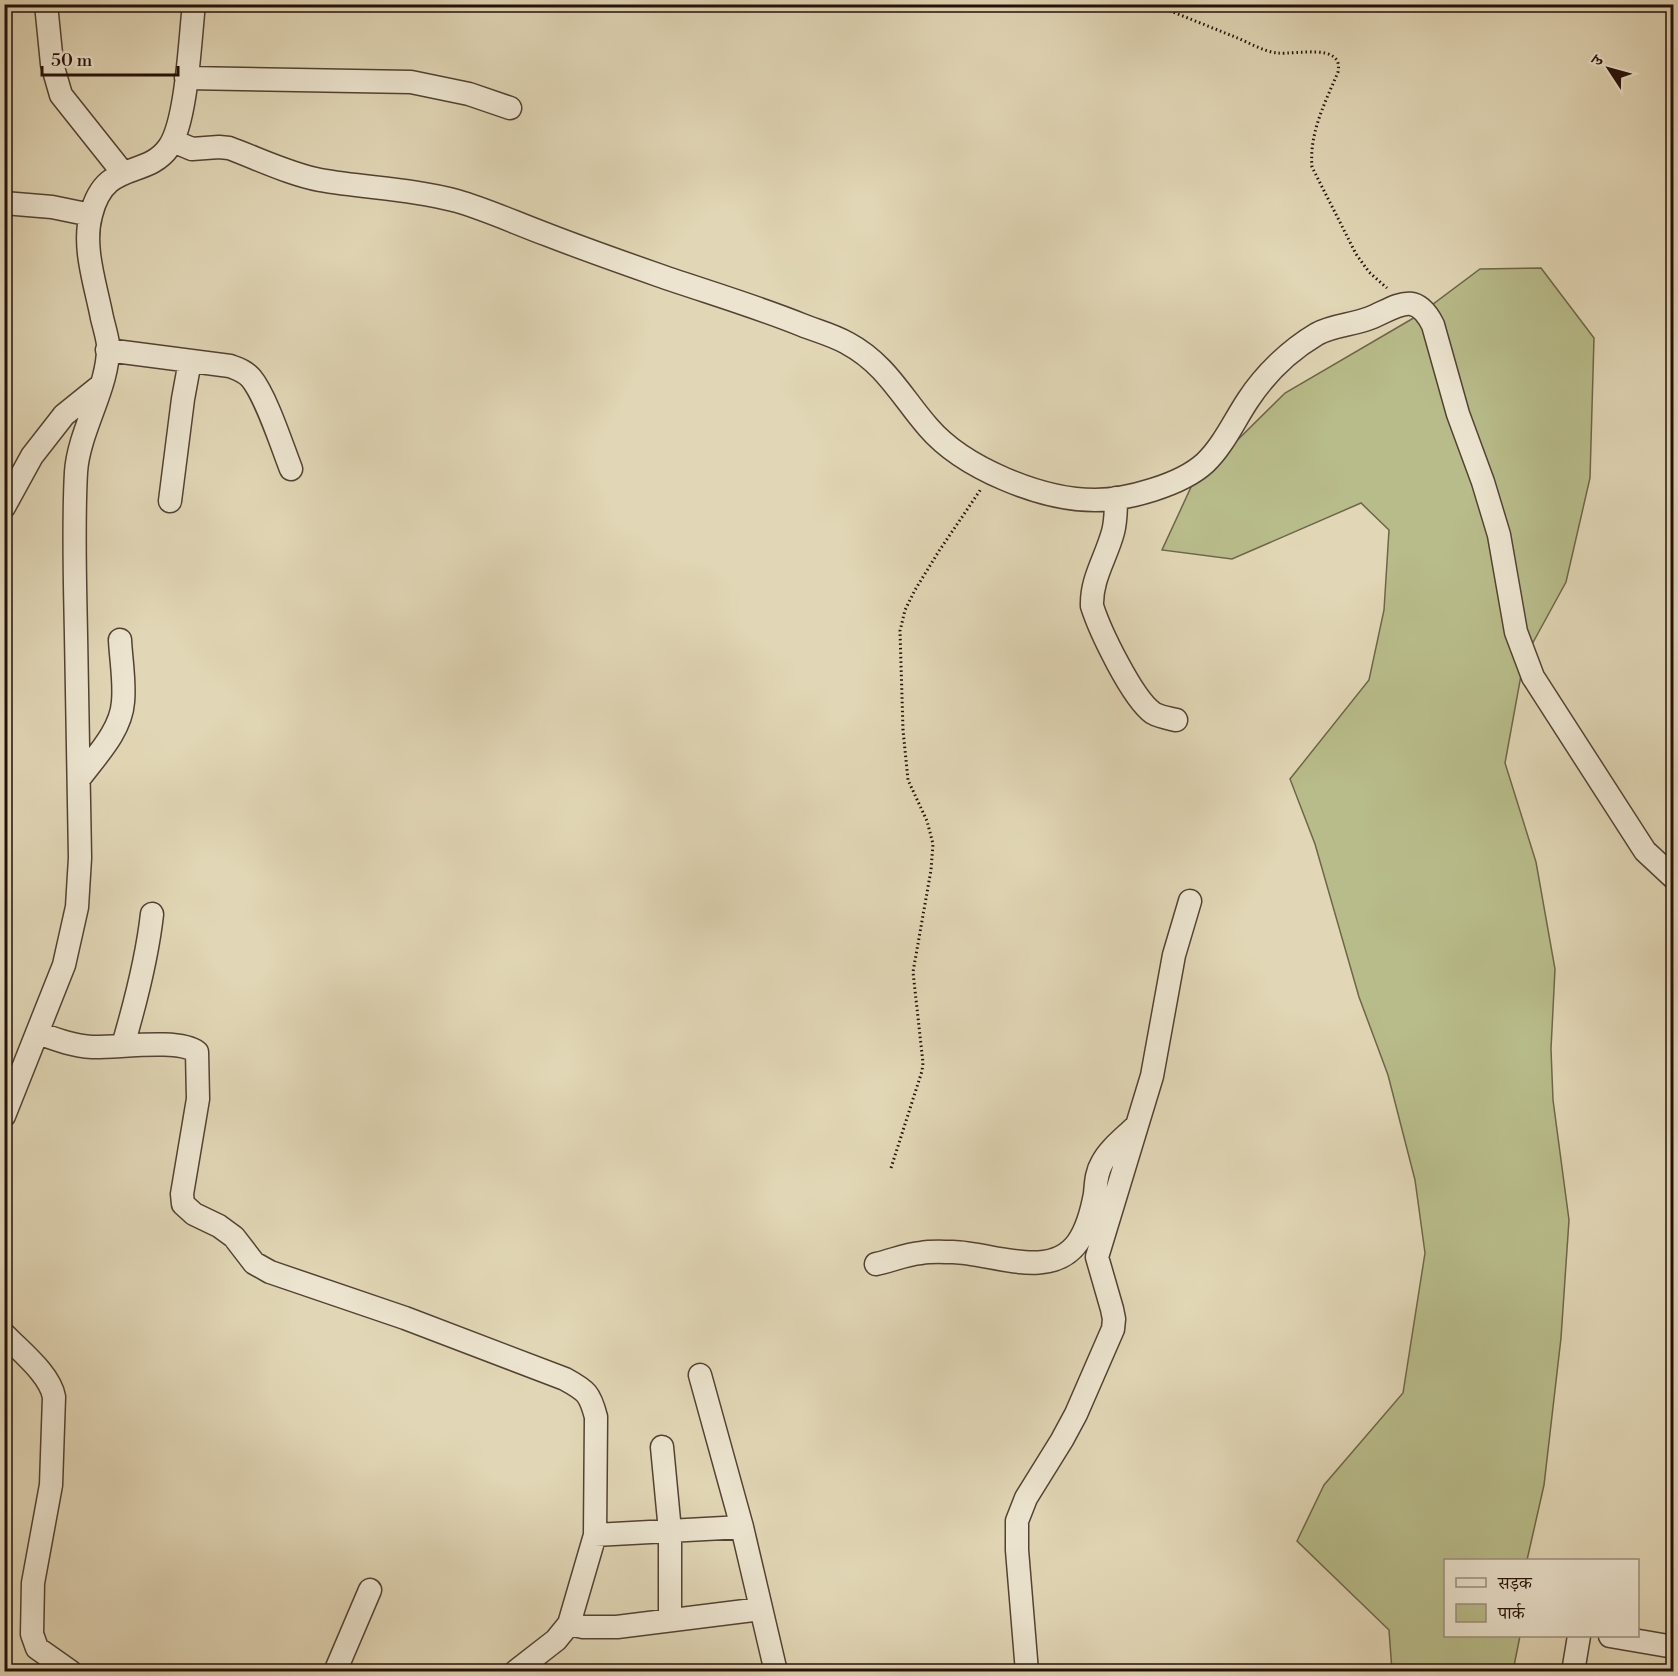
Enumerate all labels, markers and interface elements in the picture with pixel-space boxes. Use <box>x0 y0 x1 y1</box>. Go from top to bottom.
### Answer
scale bar <box>42 39 178 77</box>
north arrow <box>1579 39 1639 99</box>
text: 50 m <box>51 49 93 72</box>
text: उ <box>1587 50 1609 71</box>
legend <box>1444 1559 1639 1637</box>
text: सड़क <box>1497 1572 1533 1595</box>
text: पार्क <box>1497 1602 1526 1625</box>

